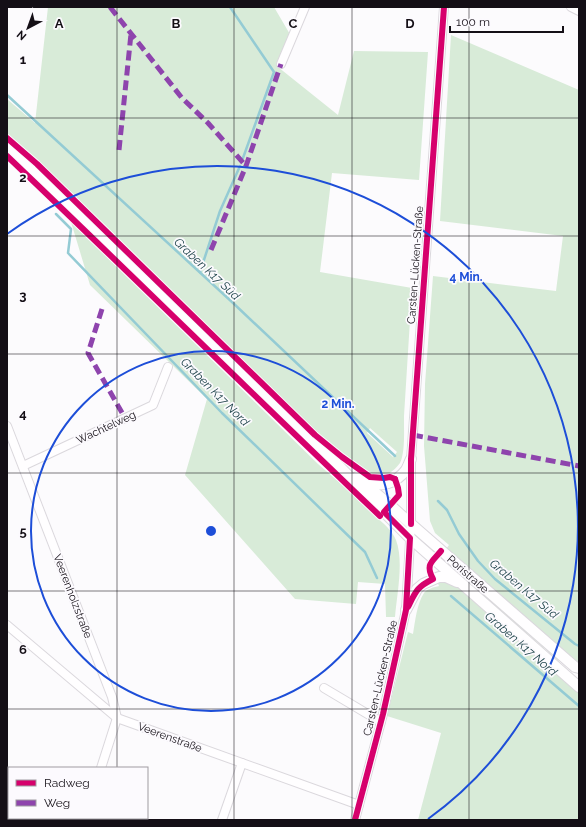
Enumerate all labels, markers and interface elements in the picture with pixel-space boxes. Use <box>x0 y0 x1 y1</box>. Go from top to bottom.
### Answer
north arrow <box>8 8 48 48</box>
scale bar <box>450 8 563 34</box>
text: 100 m <box>456 15 490 29</box>
text: A <box>55 16 64 31</box>
text: B <box>172 16 181 31</box>
text: C <box>289 16 298 31</box>
text: D <box>405 16 415 31</box>
text: N <box>14 28 29 43</box>
text: 1 <box>20 52 27 67</box>
text: 2 <box>19 170 27 185</box>
street label: Carsten-Lücken-Straße <box>405 205 426 325</box>
water label: Graben K17 Süd <box>171 235 243 304</box>
text: 4 Min. <box>449 270 483 284</box>
text: 3 <box>19 288 27 303</box>
water label: Graben K17 Nord <box>178 355 253 430</box>
text: 2 Min. <box>321 397 355 411</box>
text: 4 <box>19 406 27 421</box>
street label: Wachtelweg <box>74 408 138 447</box>
text: 5 <box>19 524 27 539</box>
centre of rings <box>204 524 218 538</box>
street label: Veerenholzstraße <box>51 552 95 641</box>
street label: Poristraße <box>444 553 492 596</box>
water label: Graben K17 Süd <box>487 556 562 622</box>
water label: Graben K17 Nord <box>482 609 560 680</box>
street label: Carsten-Lücken-Straße <box>361 618 400 737</box>
text: 6 <box>19 642 27 657</box>
street label: Veerenstraße <box>136 720 204 755</box>
legend <box>8 767 148 819</box>
text: Radweg <box>44 776 90 790</box>
text: Weg <box>44 796 70 810</box>

